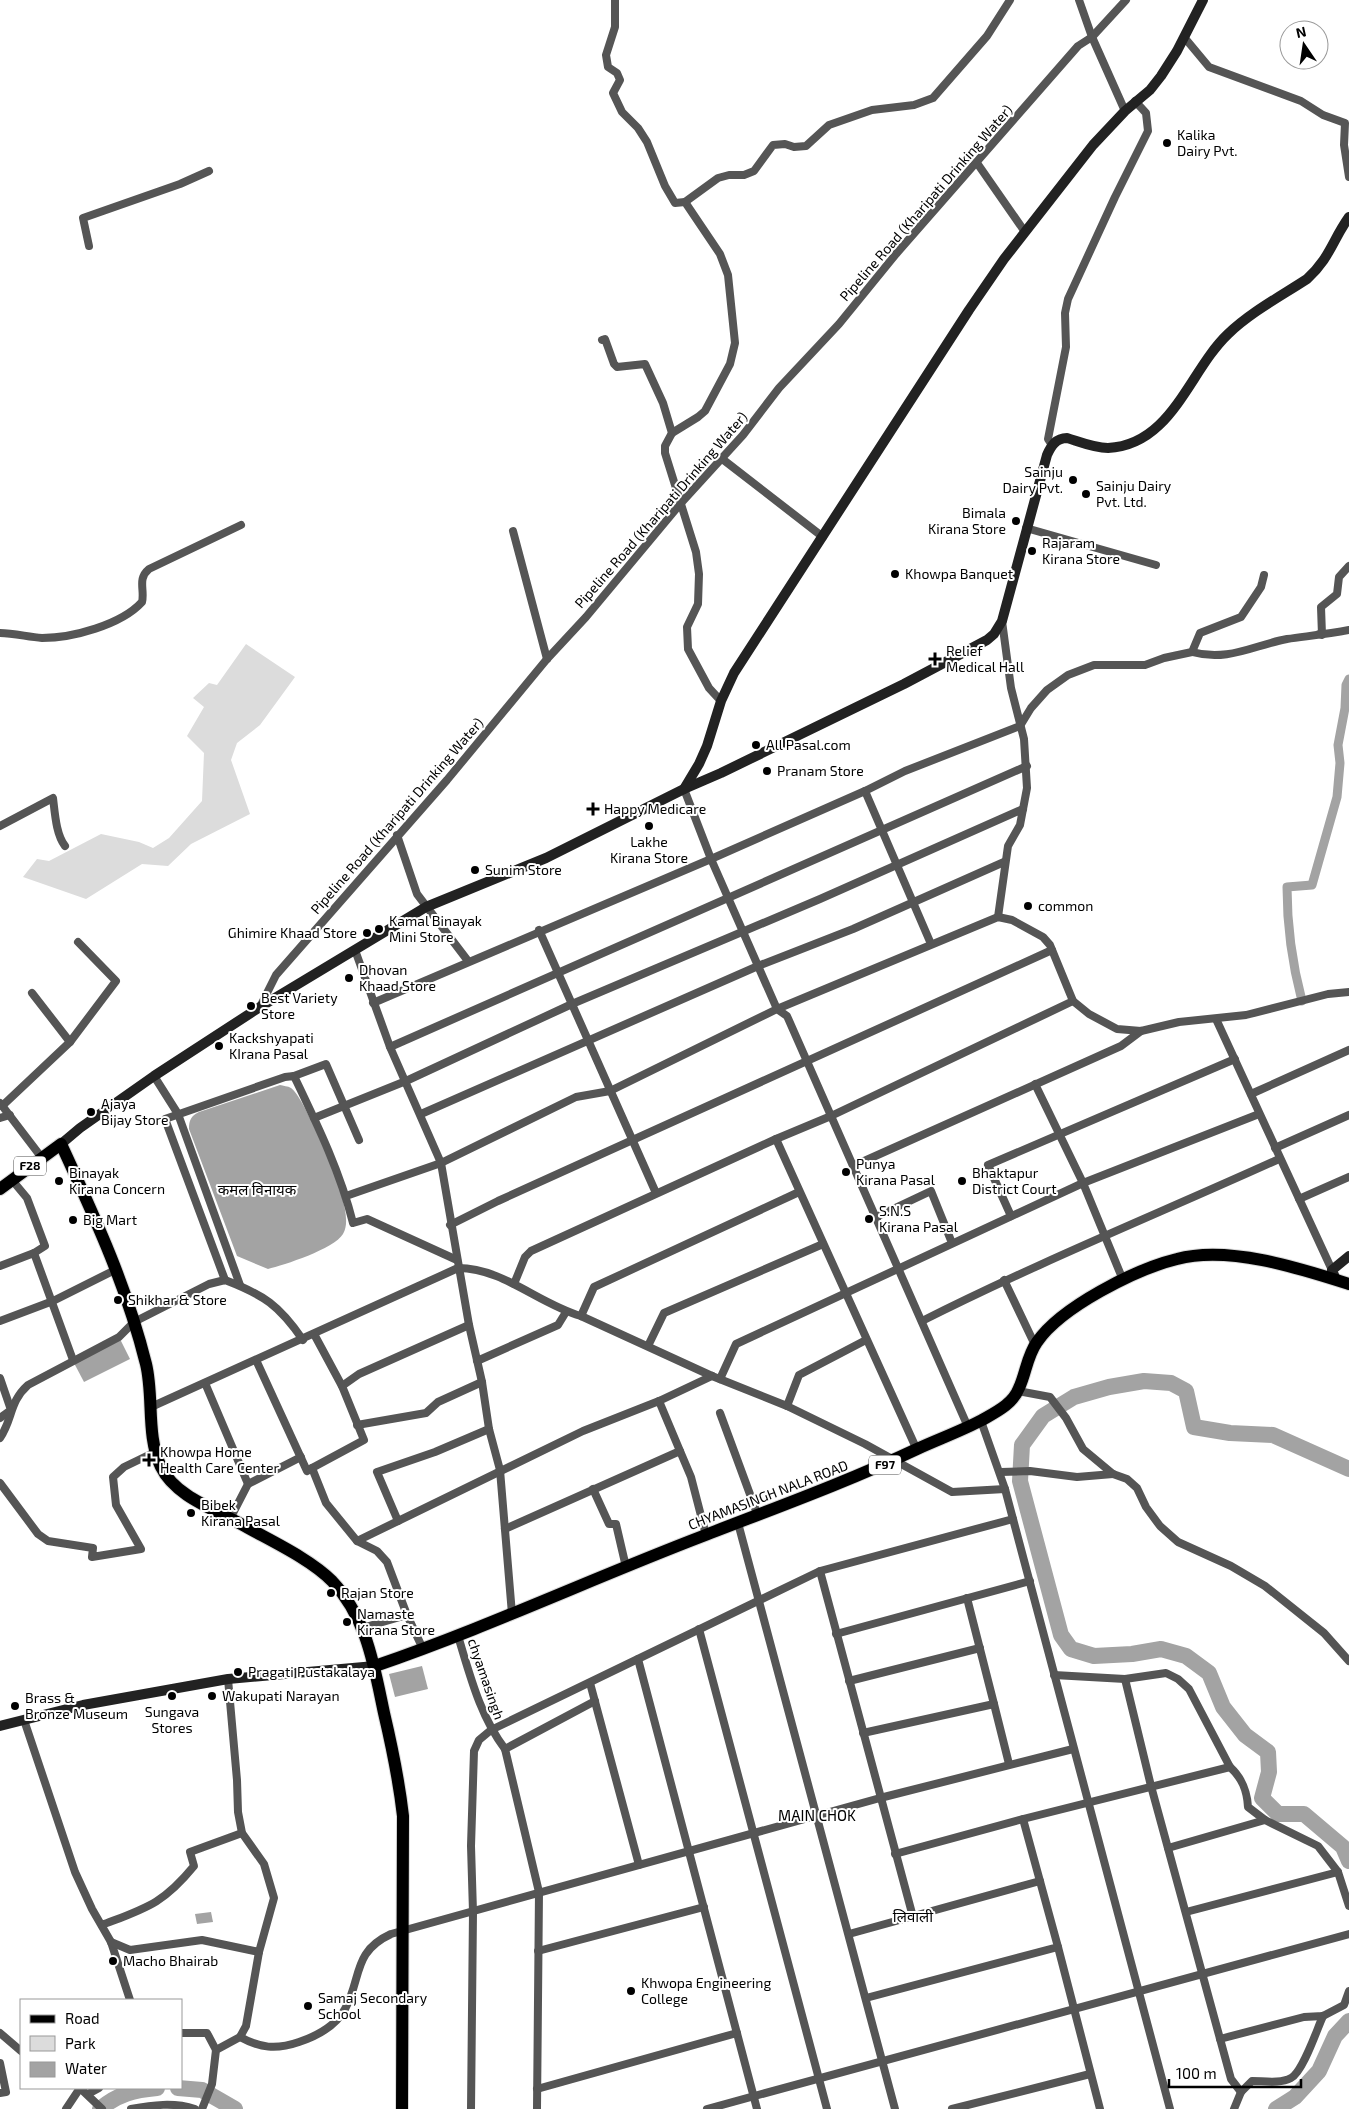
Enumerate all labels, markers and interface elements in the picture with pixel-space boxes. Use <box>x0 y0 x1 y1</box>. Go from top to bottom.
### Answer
north arrow <box>1279 20 1329 70</box>
text: N <box>1294 22 1308 41</box>
street label: Pipeline Road (Kharipati Drinking Water) <box>836 101 1015 304</box>
place label: Kalika Dairy Pvt. <box>1177 126 1238 159</box>
marker: Kalika Dairy Pvt. <box>1161 137 1173 149</box>
street label: Pipeline Road (Kharipati Drinking Water) <box>571 408 750 611</box>
place label: Sainju Dairy Pvt. <box>1002 463 1063 496</box>
marker: Sainju Dairy Pvt. <box>1067 474 1079 486</box>
place label: Sainju Dairy Pvt. Ltd. <box>1096 477 1172 510</box>
marker: Sainju Dairy Pvt. Ltd. <box>1080 488 1092 500</box>
place label: Bimala Kirana Store <box>928 504 1006 537</box>
marker: Bimala Kirana Store <box>1010 515 1022 527</box>
place label: Rajaram Kirana Store <box>1042 534 1120 567</box>
marker: Rajaram Kirana Store <box>1026 545 1038 557</box>
place label: Khowpa Banquet <box>905 565 1013 582</box>
marker: Khowpa Banquet <box>889 568 901 580</box>
place label: Relief Medical Hall <box>946 642 1025 675</box>
marker: Relief Medical Hall <box>928 652 942 666</box>
street label: Pipeline Road (Kharipati Drinking Water) <box>307 714 486 917</box>
place label: All Pasal.com <box>766 736 851 753</box>
marker: All Pasal.com <box>750 739 762 751</box>
place label: Pranam Store <box>777 762 864 779</box>
marker: Pranam Store <box>761 765 773 777</box>
place label: Happy Medicare <box>604 800 706 817</box>
marker: Happy Medicare <box>586 802 600 816</box>
marker: Lakhe Kirana Store <box>643 820 655 832</box>
place label: Lakhe Kirana Store <box>610 833 688 866</box>
place label: Sunim Store <box>485 861 562 878</box>
marker: Sunim Store <box>469 864 481 876</box>
place label: common <box>1038 897 1093 914</box>
marker: common <box>1022 900 1034 912</box>
place label: Kamal Binayak Mini Store <box>389 912 482 945</box>
marker: Kamal Binayak Mini Store <box>373 923 385 935</box>
place label: Ghimire Khaad Store <box>228 924 357 941</box>
marker: Ghimire Khaad Store <box>361 927 373 939</box>
place label: Dhovan Khaad Store <box>359 961 436 994</box>
marker: Dhovan Khaad Store <box>343 972 355 984</box>
place label: Best Variety Store <box>261 989 338 1022</box>
marker: Best Variety Store <box>245 1000 257 1012</box>
place label: Kackshyapati KIrana Pasal <box>229 1029 314 1062</box>
marker: Kackshyapati KIrana Pasal <box>213 1040 225 1052</box>
place label: Ajaya Bijay Store <box>101 1095 169 1128</box>
marker: Ajaya Bijay Store <box>85 1106 97 1118</box>
place label: Punya Kirana Pasal <box>856 1155 936 1188</box>
road number: F28 <box>14 1156 46 1176</box>
place label: Binayak Kirana Concern <box>69 1164 165 1197</box>
place label: Bhaktapur District Court <box>972 1164 1056 1197</box>
marker: Punya Kirana Pasal <box>840 1166 852 1178</box>
marker: Binayak Kirana Concern <box>53 1175 65 1187</box>
marker: Bhaktapur District Court <box>956 1175 968 1187</box>
district label: कमल विनायक <box>218 1180 297 1198</box>
place label: S.N.S Kirana Pasal <box>879 1202 959 1235</box>
place label: Big Mart <box>83 1211 137 1228</box>
marker: S.N.S Kirana Pasal <box>863 1213 875 1225</box>
marker: Big Mart <box>67 1214 79 1226</box>
place label: Shikhar & Store <box>128 1291 227 1308</box>
marker: Shikhar & Store <box>112 1294 124 1306</box>
place label: Khowpa Home Health Care Center <box>160 1443 279 1476</box>
marker: Khowpa Home Health Care Center <box>142 1453 156 1467</box>
street label: CHYAMASINGH NALA ROAD <box>685 1456 850 1533</box>
road number: F97 <box>869 1456 901 1474</box>
place label: Bibek Kirana Pasal <box>201 1496 281 1529</box>
marker: Bibek Kirana Pasal <box>185 1507 197 1519</box>
place label: Rajan Store <box>341 1584 414 1601</box>
marker: Rajan Store <box>325 1587 337 1599</box>
place label: Namaste Kirana Store <box>357 1605 435 1638</box>
marker: Namaste Kirana Store <box>341 1616 353 1628</box>
street label: chyamasingh <box>465 1636 508 1722</box>
place label: Pragati Pustakalaya <box>248 1663 375 1680</box>
marker: Pragati Pustakalaya <box>232 1666 244 1678</box>
place label: Wakupati Narayan <box>222 1687 340 1704</box>
place label: Brass & Bronze Museum <box>25 1689 128 1722</box>
marker: Sungava Stores <box>166 1690 178 1702</box>
marker: Wakupati Narayan <box>206 1690 218 1702</box>
marker: Brass & Bronze Museum <box>9 1700 21 1712</box>
place label: Sungava Stores <box>145 1703 199 1736</box>
district label: MAIN CHOK <box>778 1806 856 1824</box>
district label: लिवाली <box>893 1907 934 1925</box>
place label: Macho Bhairab <box>123 1952 218 1969</box>
marker: Macho Bhairab <box>107 1955 119 1967</box>
place label: Khwopa Engineering College <box>641 1974 771 2007</box>
marker: Khwopa Engineering College <box>625 1985 637 1997</box>
place label: Samaj Secondary School <box>318 1989 428 2022</box>
legend <box>20 1999 182 2089</box>
marker: Samaj Secondary School <box>302 2000 314 2012</box>
text: Road <box>65 2009 100 2027</box>
text: Park <box>65 2034 96 2052</box>
scale bar <box>1169 2056 1302 2088</box>
text: Water <box>65 2059 107 2077</box>
text: 100 m <box>1176 2064 1217 2082</box>

